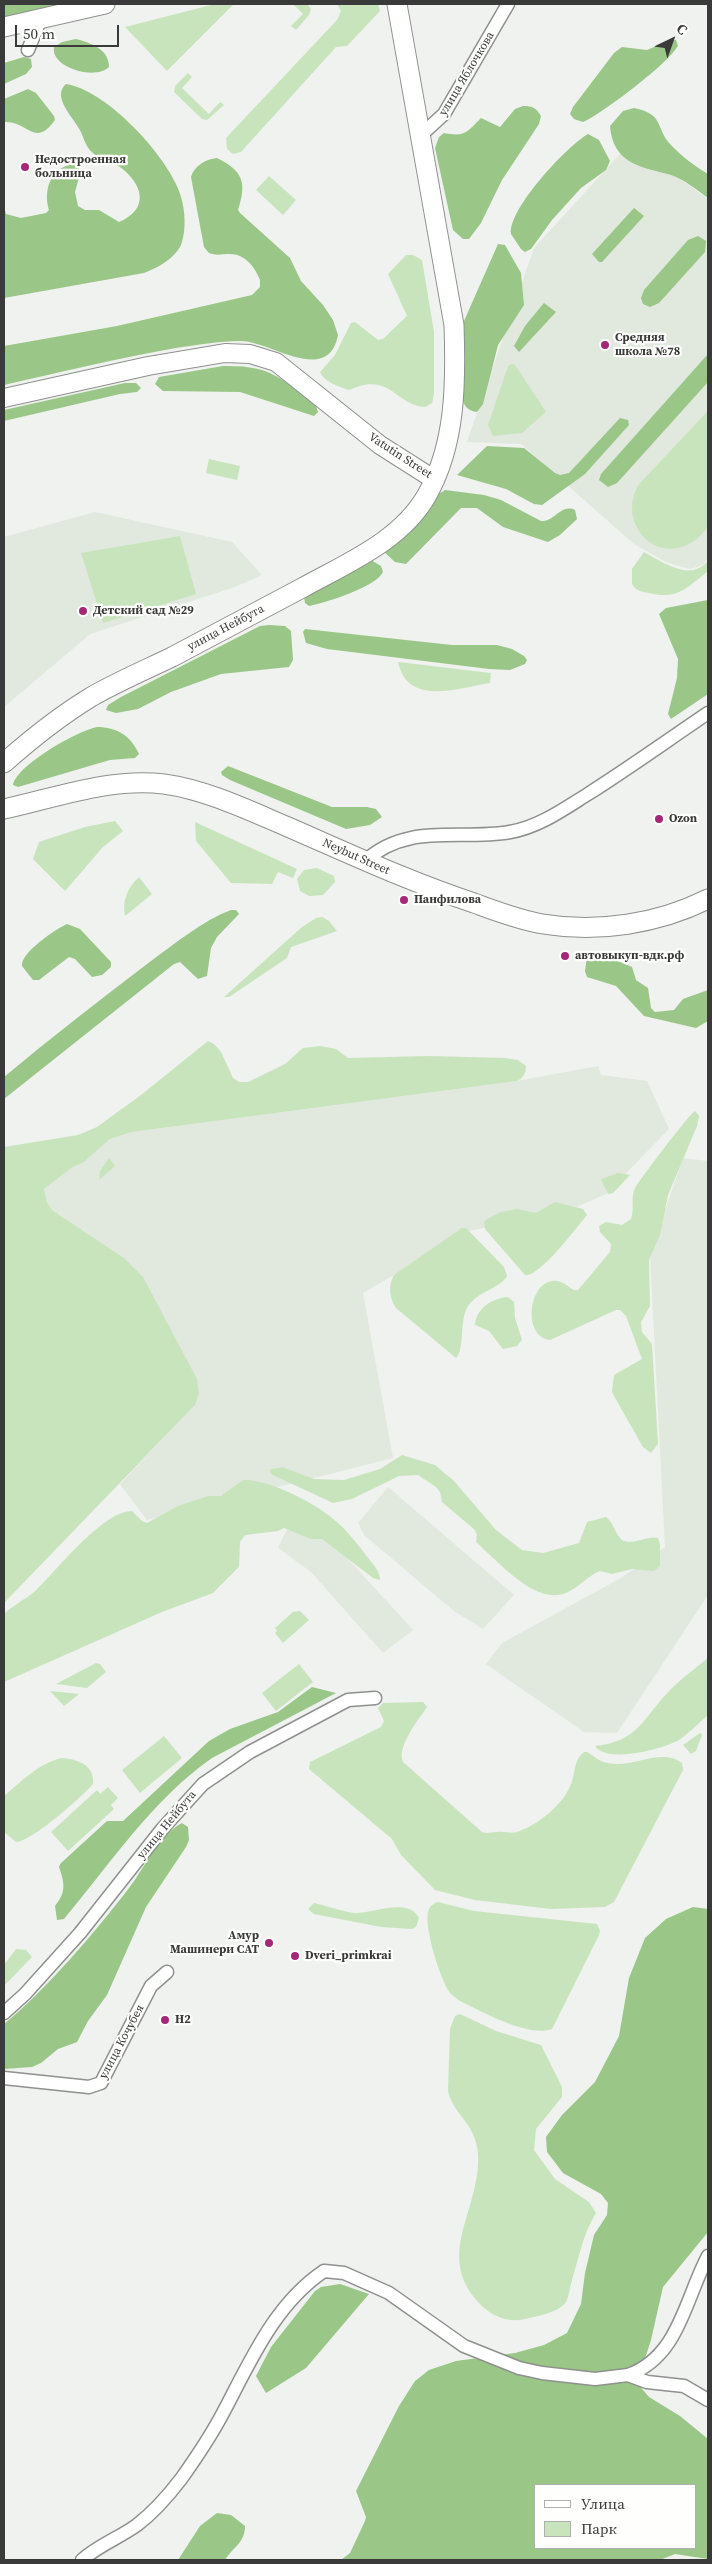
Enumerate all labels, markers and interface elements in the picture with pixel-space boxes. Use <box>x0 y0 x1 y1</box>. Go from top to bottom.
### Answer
scale bar <box>18 15 121 47</box>
north arrow <box>647 15 697 65</box>
text: С <box>672 19 692 39</box>
text: 50 m <box>23 23 55 44</box>
street label: улица Яблочкова <box>436 29 498 119</box>
place label: Недостроенная больница <box>35 153 126 181</box>
marker: Недостроенная больница <box>19 161 31 173</box>
place label: Средняя школа №78 <box>615 331 680 359</box>
marker: Средняя школа №78 <box>599 339 611 351</box>
street label: Vatutin Street <box>366 430 434 482</box>
street label: улица Нейбута <box>185 602 267 654</box>
place label: Детский сад №29 <box>93 604 194 618</box>
marker: Детский сад №29 <box>77 605 89 617</box>
place label: Ozon <box>669 812 697 826</box>
marker: Ozon <box>653 813 665 825</box>
street label: Neybut Street <box>320 836 392 878</box>
place label: Панфилова <box>414 893 481 907</box>
marker: Панфилова <box>398 894 410 906</box>
place label: автовыкуп-вдк.рф <box>575 949 684 963</box>
marker: автовыкуп-вдк.рф <box>559 950 571 962</box>
street label: улица Нейбута <box>134 1788 200 1862</box>
place label: Амур Машинери CAT <box>170 1929 259 1957</box>
marker: Амур Машинери CAT <box>263 1937 275 1949</box>
place label: Dveri_primkrai <box>305 1949 392 1963</box>
marker: Dveri_primkrai <box>289 1950 301 1962</box>
street label: улица Кочубея <box>96 2002 148 2082</box>
place label: H2 <box>175 2013 191 2027</box>
marker: H2 <box>159 2014 171 2026</box>
legend <box>534 2484 697 2549</box>
text: Улица <box>581 2493 625 2514</box>
text: Парк <box>581 2518 617 2539</box>

